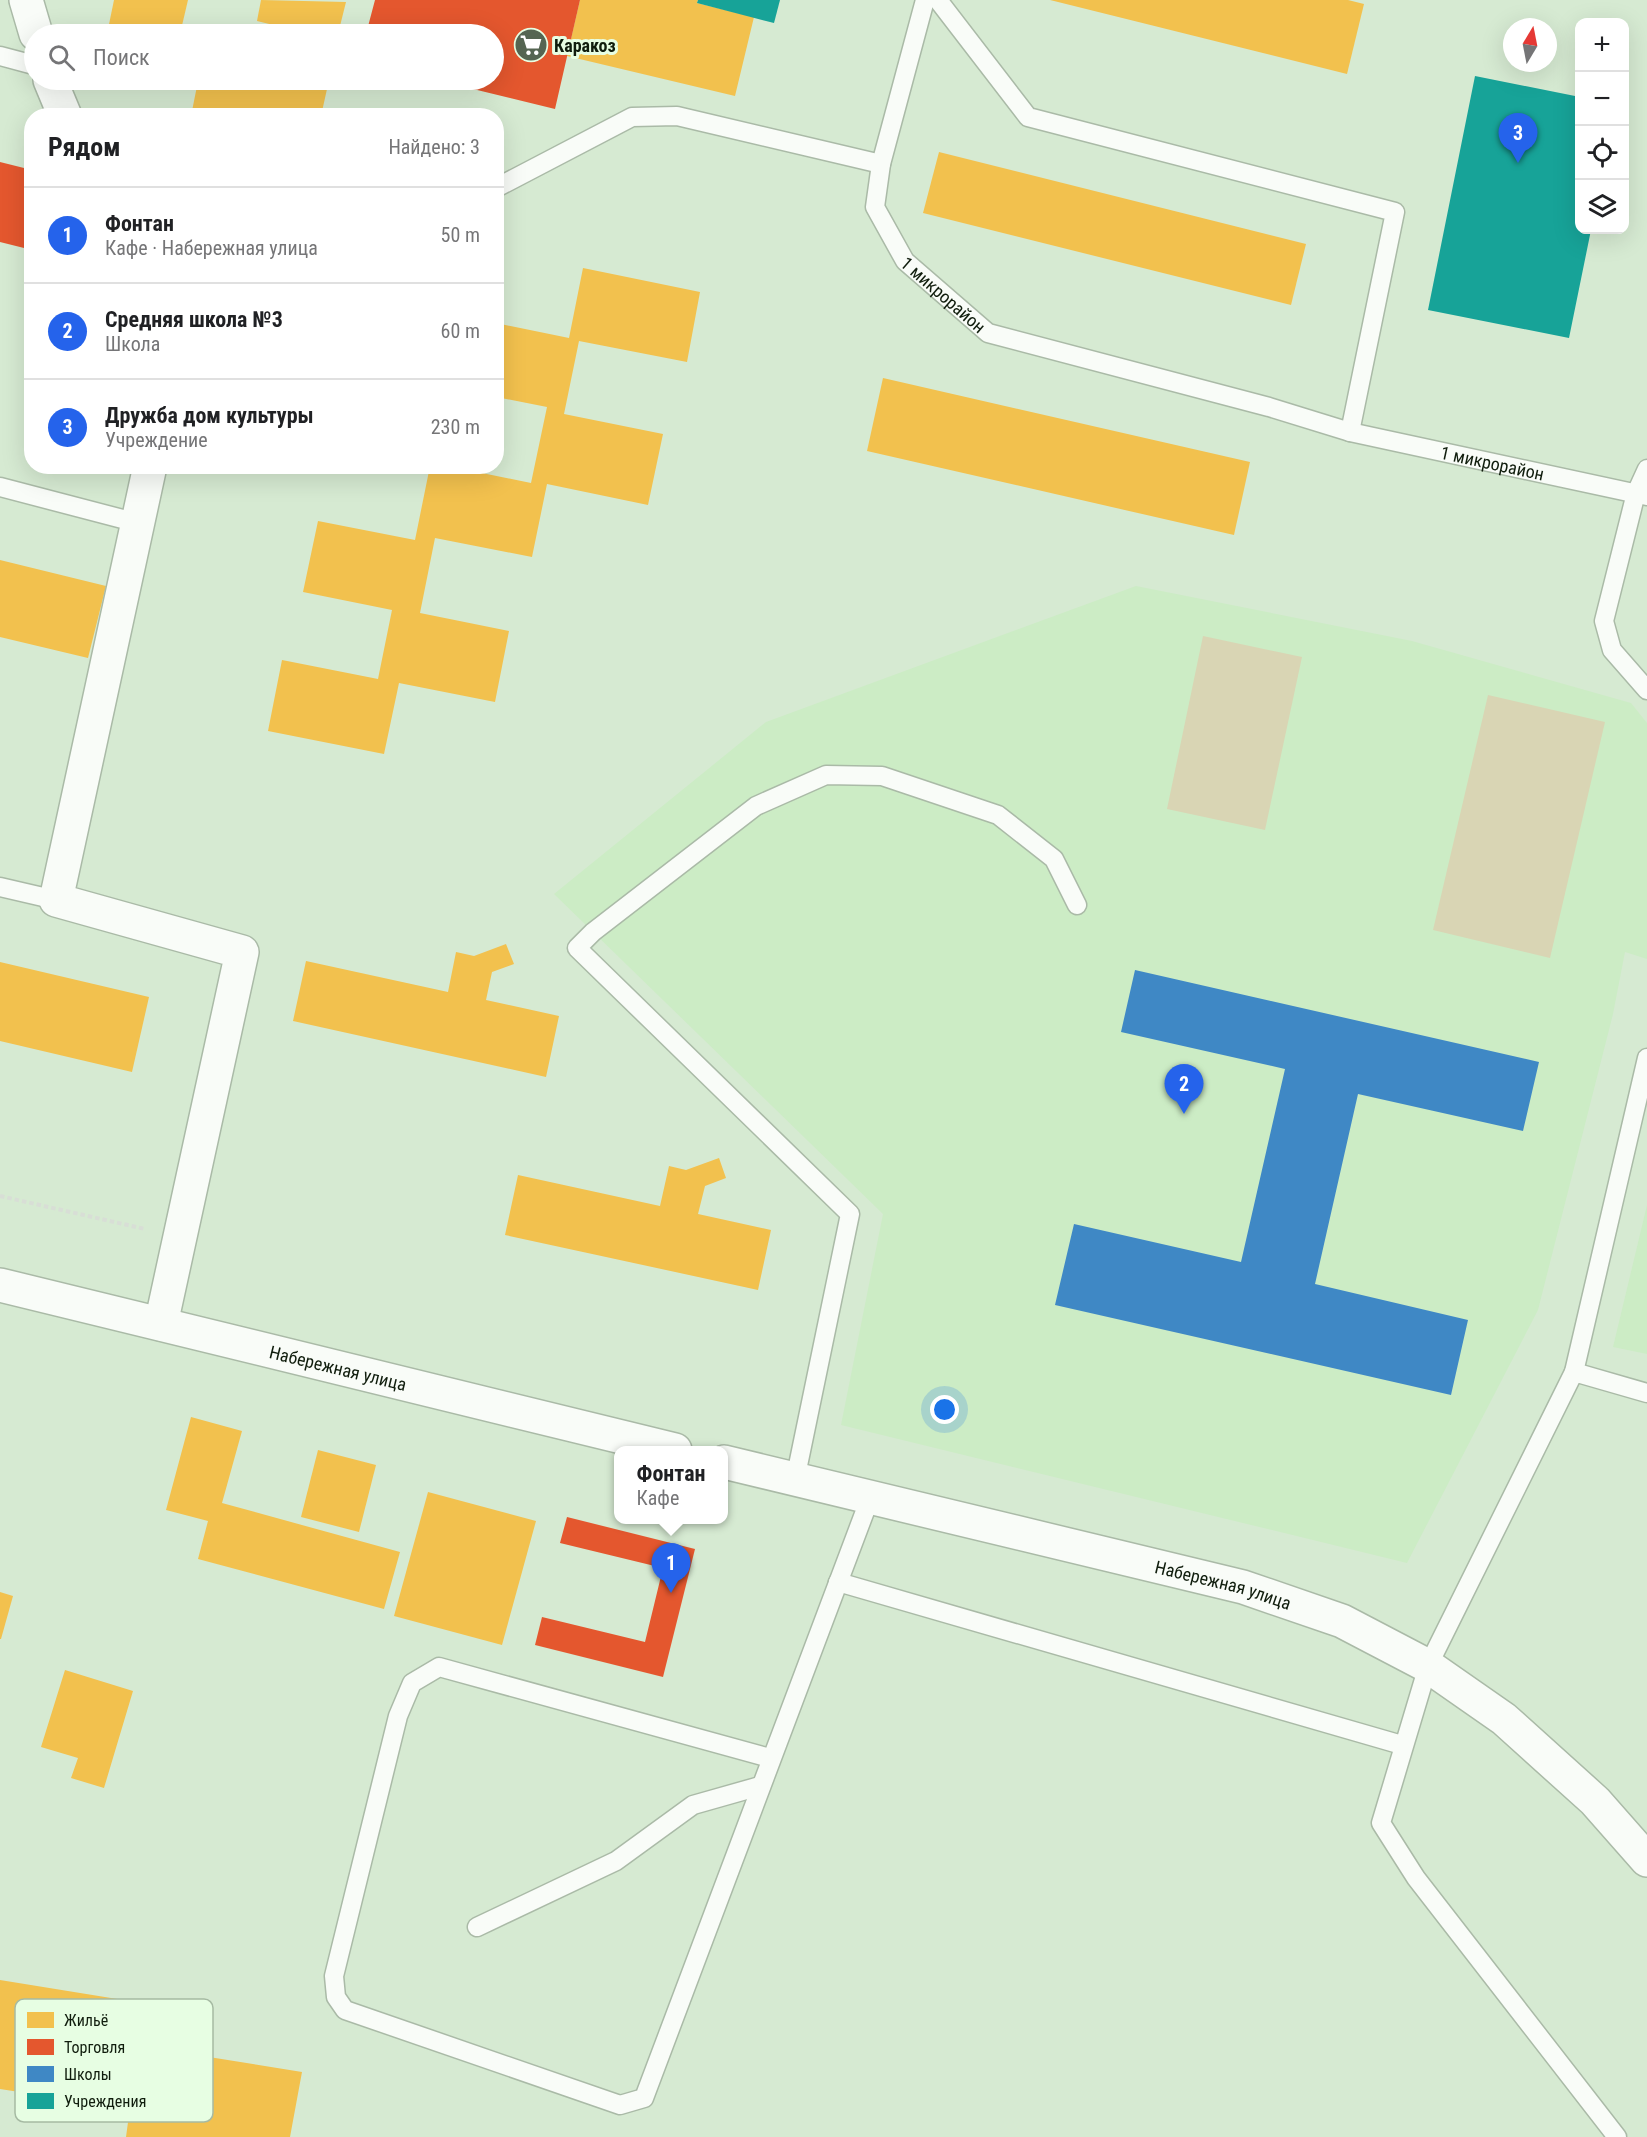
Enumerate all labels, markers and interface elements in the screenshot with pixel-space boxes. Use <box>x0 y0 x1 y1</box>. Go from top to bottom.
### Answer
north arrow <box>1503 18 1557 72</box>
map controls <box>1575 18 1629 234</box>
button: + <box>1575 18 1629 72</box>
search box <box>24 24 504 90</box>
supermarket icon: Каракоз <box>513 27 549 63</box>
place label: Каракоз <box>554 35 616 56</box>
icon: search <box>45 41 78 74</box>
text: Поиск <box>93 45 150 70</box>
button: − <box>1575 72 1629 126</box>
pin: 3 <box>1498 114 1538 163</box>
button: locate <box>1575 126 1629 180</box>
text: Рядом <box>48 132 120 162</box>
text: Найдено: 3 <box>388 135 480 159</box>
button: layers <box>1575 180 1629 234</box>
text: Фонтан <box>105 211 174 236</box>
text: 1 <box>62 223 73 247</box>
text: 50 m <box>441 223 480 247</box>
text: Кафе · Набережная улица <box>105 236 318 260</box>
street label: 1 микрорайон <box>897 252 990 337</box>
text: Средняя школа №3 <box>105 307 283 332</box>
text: 2 <box>62 319 73 343</box>
text: 60 m <box>441 319 480 343</box>
text: Школа <box>105 332 160 356</box>
text: Дружба дом культуры <box>105 403 314 428</box>
text: 3 <box>62 415 73 439</box>
text: 230 m <box>431 415 480 439</box>
text: Учреждение <box>105 428 208 452</box>
street label: 1 микрорайон <box>1439 441 1546 484</box>
pin: 2 <box>1164 1064 1204 1114</box>
street label: Набережная улица <box>267 1341 409 1395</box>
your location <box>930 1395 959 1424</box>
popup <box>614 1446 728 1524</box>
text: Фонтан <box>637 1461 705 1486</box>
text: Кафе <box>637 1486 679 1510</box>
pin: 1 <box>652 1544 690 1593</box>
street label: Набережная улица <box>1153 1556 1294 1613</box>
legend <box>15 1999 213 2122</box>
text: Жильё <box>64 2011 108 2030</box>
text: Торговля <box>64 2038 125 2057</box>
text: Школы <box>64 2065 112 2084</box>
text: Учреждения <box>64 2092 146 2111</box>

